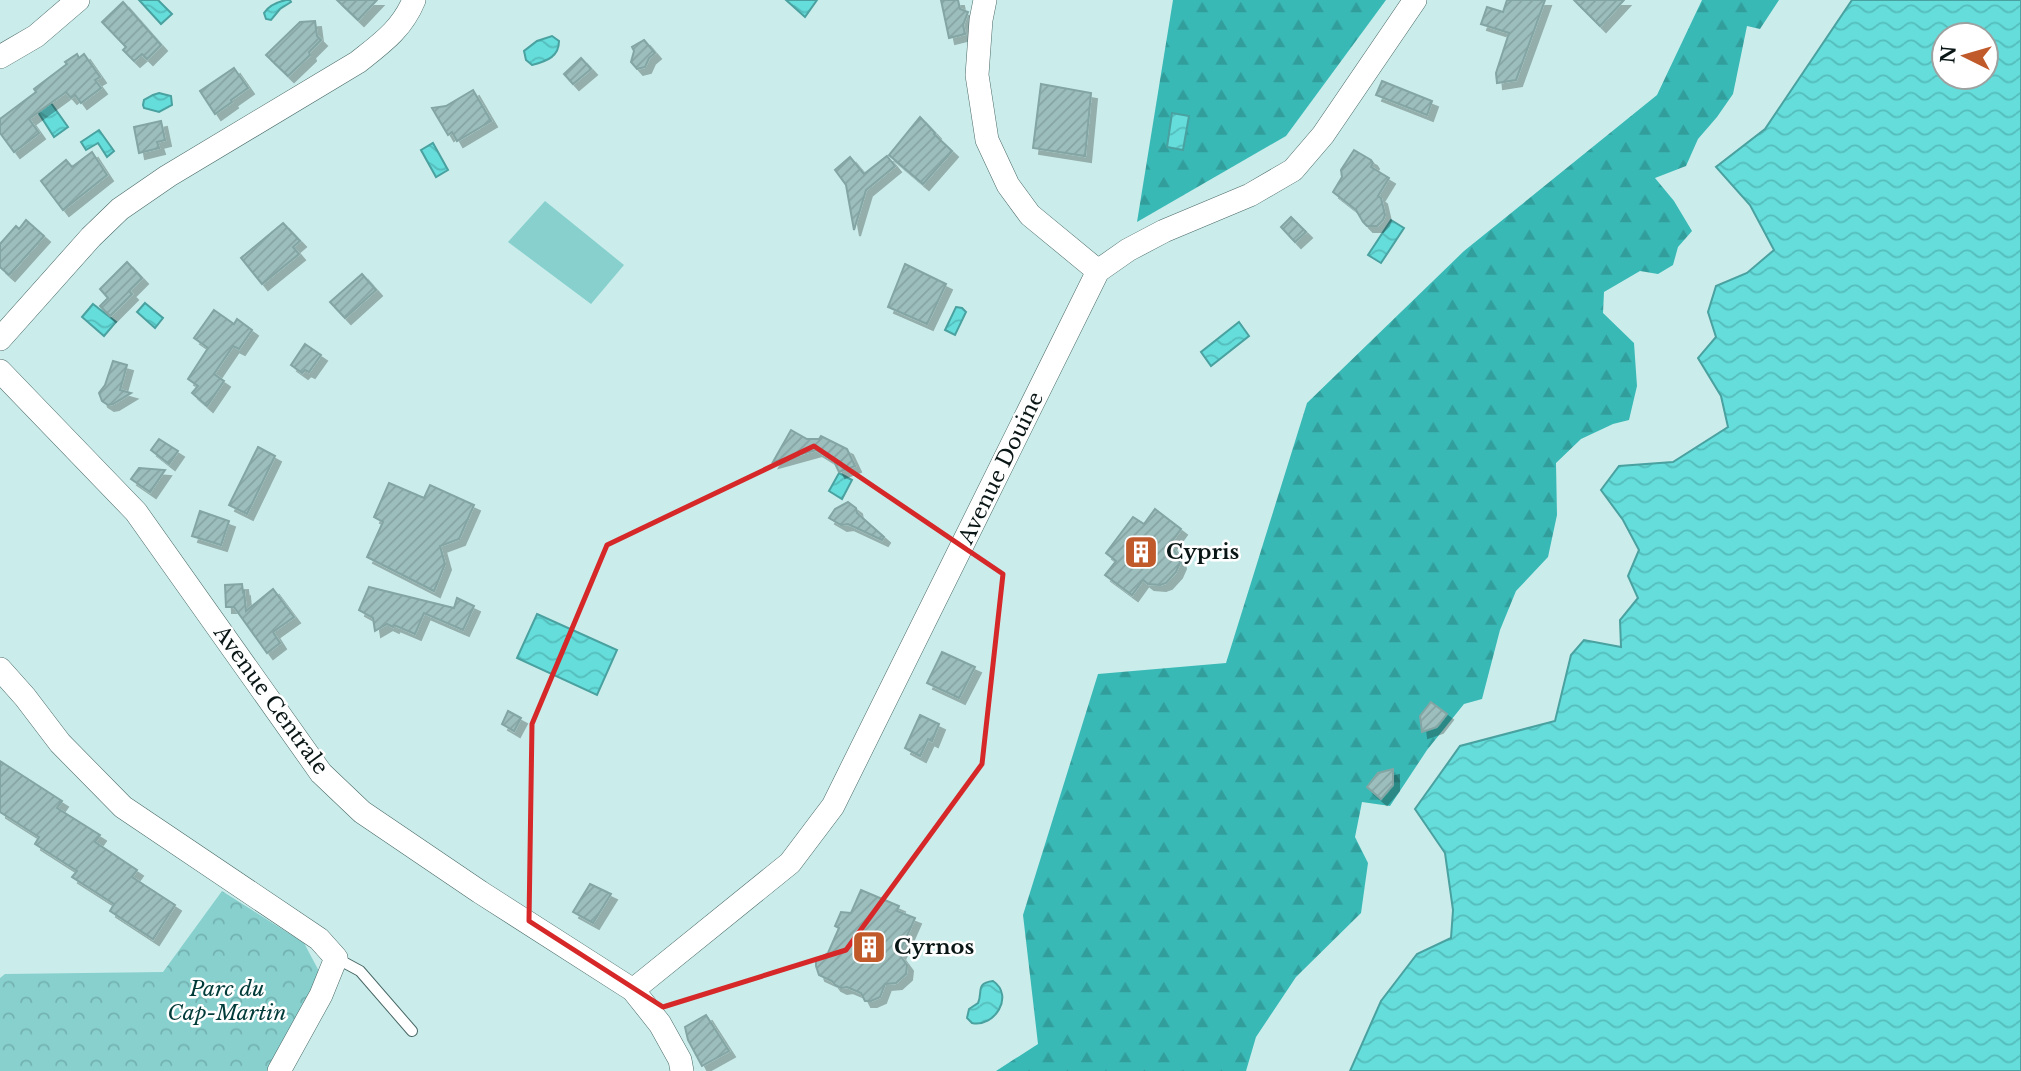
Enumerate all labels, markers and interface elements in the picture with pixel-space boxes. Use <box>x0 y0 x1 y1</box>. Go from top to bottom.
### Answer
north arrow <box>1930 21 2000 91</box>
text: N <box>1936 45 1961 64</box>
street label: Avenue Douine <box>952 388 1049 549</box>
building icon: Cypris <box>1122 533 1160 571</box>
place label: Cypris <box>1166 539 1240 565</box>
street label: Avenue Centrale <box>208 620 334 780</box>
building icon: Cyrnos <box>850 928 888 966</box>
place label: Cyrnos <box>894 934 974 960</box>
park label: Parc du Cap-Martin <box>168 976 286 1026</box>

